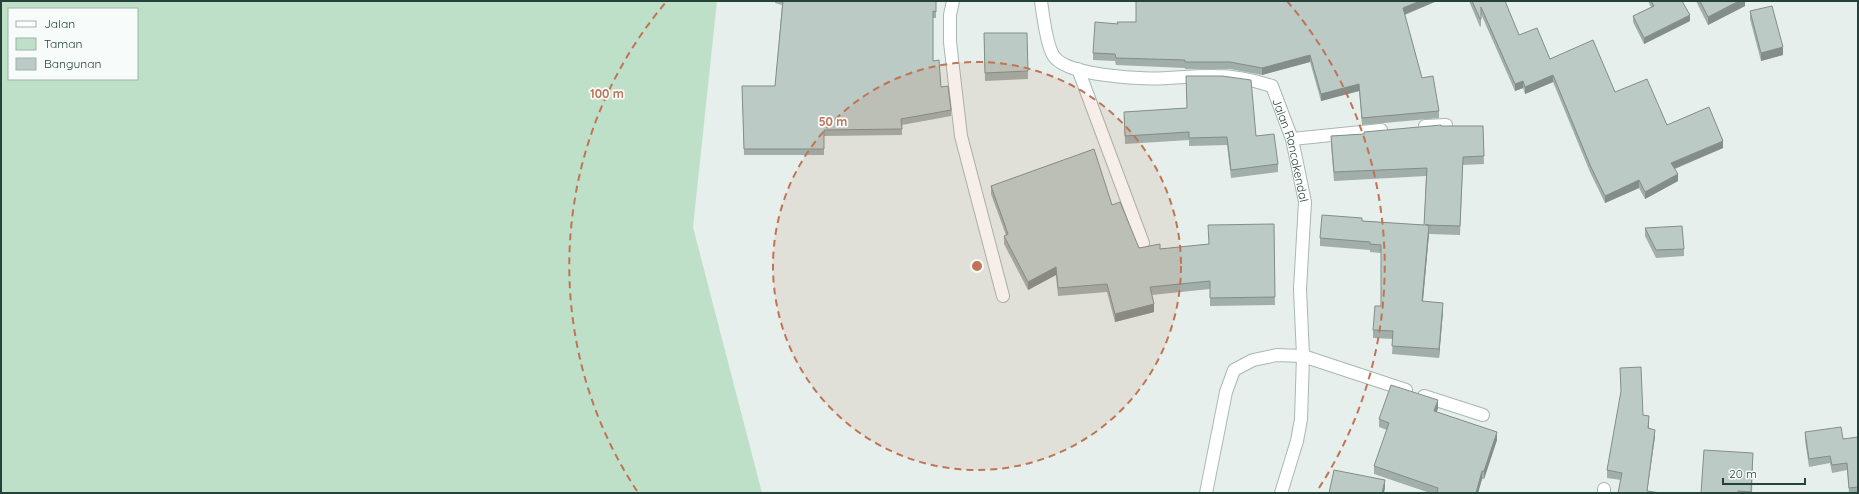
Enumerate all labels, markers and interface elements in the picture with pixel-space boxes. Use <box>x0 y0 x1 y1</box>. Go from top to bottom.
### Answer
legend <box>8 8 138 80</box>
text: Jalan <box>44 16 75 31</box>
text: Taman <box>44 36 82 51</box>
text: Bangunan <box>44 56 101 71</box>
text: 100 m <box>590 86 624 101</box>
street label: Jalan Rancakendal <box>1270 96 1312 203</box>
text: 50 m <box>819 114 847 129</box>
centre of rings <box>970 259 984 273</box>
scale bar <box>1723 460 1805 486</box>
text: 20 m <box>1729 466 1757 481</box>

